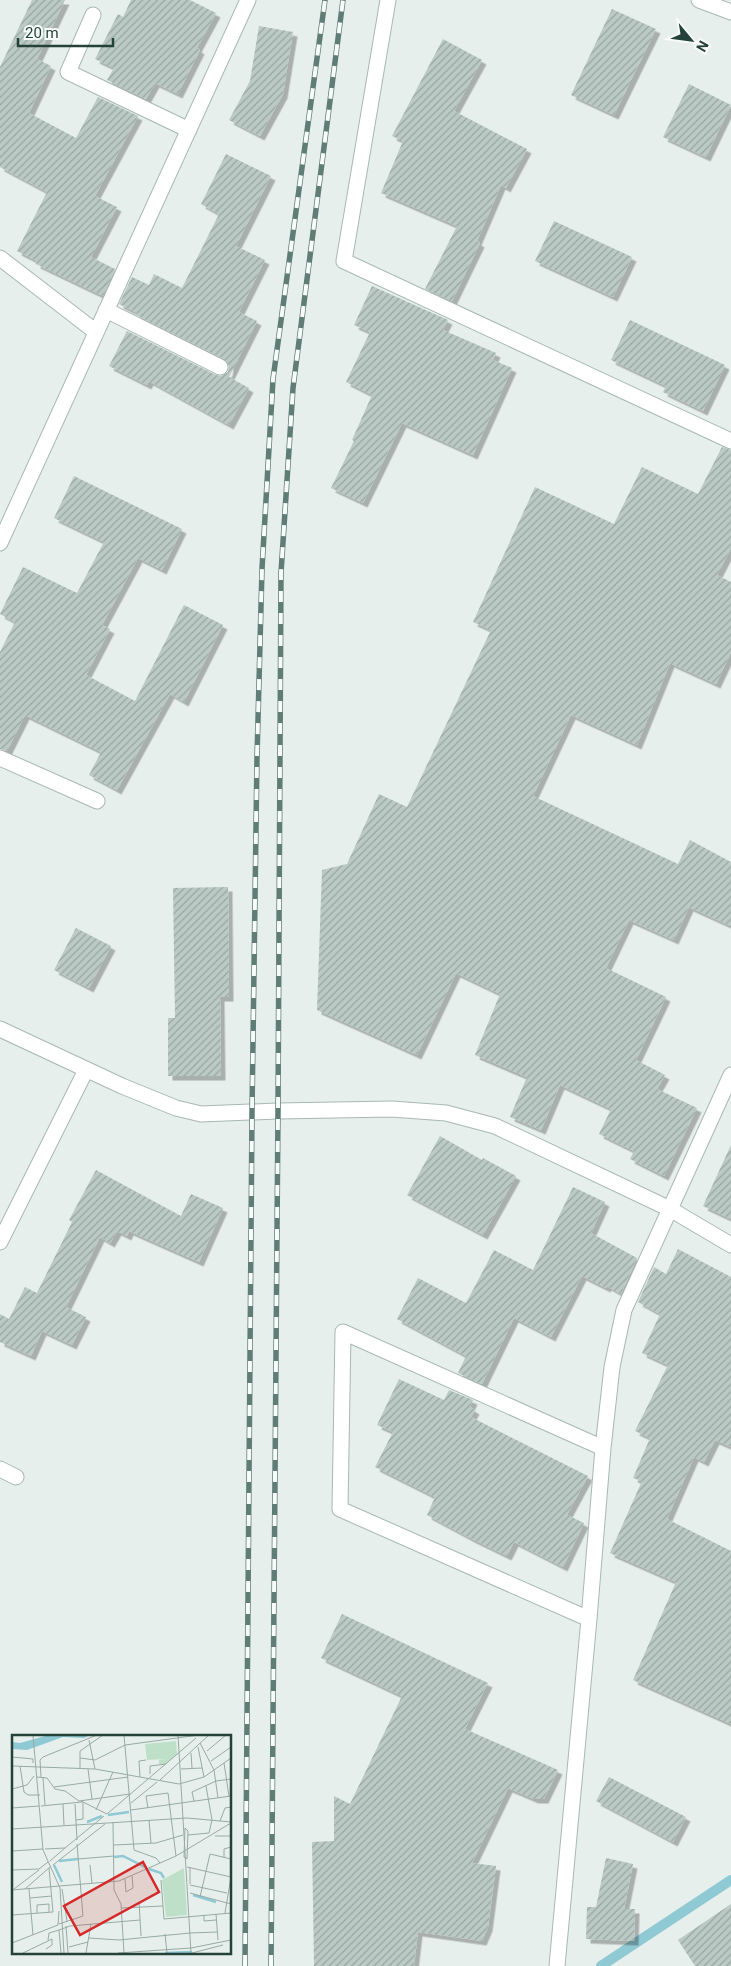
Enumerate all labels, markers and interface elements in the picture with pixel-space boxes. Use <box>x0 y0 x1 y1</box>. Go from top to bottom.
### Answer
scale bar <box>18 15 112 47</box>
north arrow <box>666 15 716 65</box>
text: 20 m <box>25 24 59 42</box>
text: N <box>693 38 712 55</box>
inset map <box>12 1735 231 1954</box>

